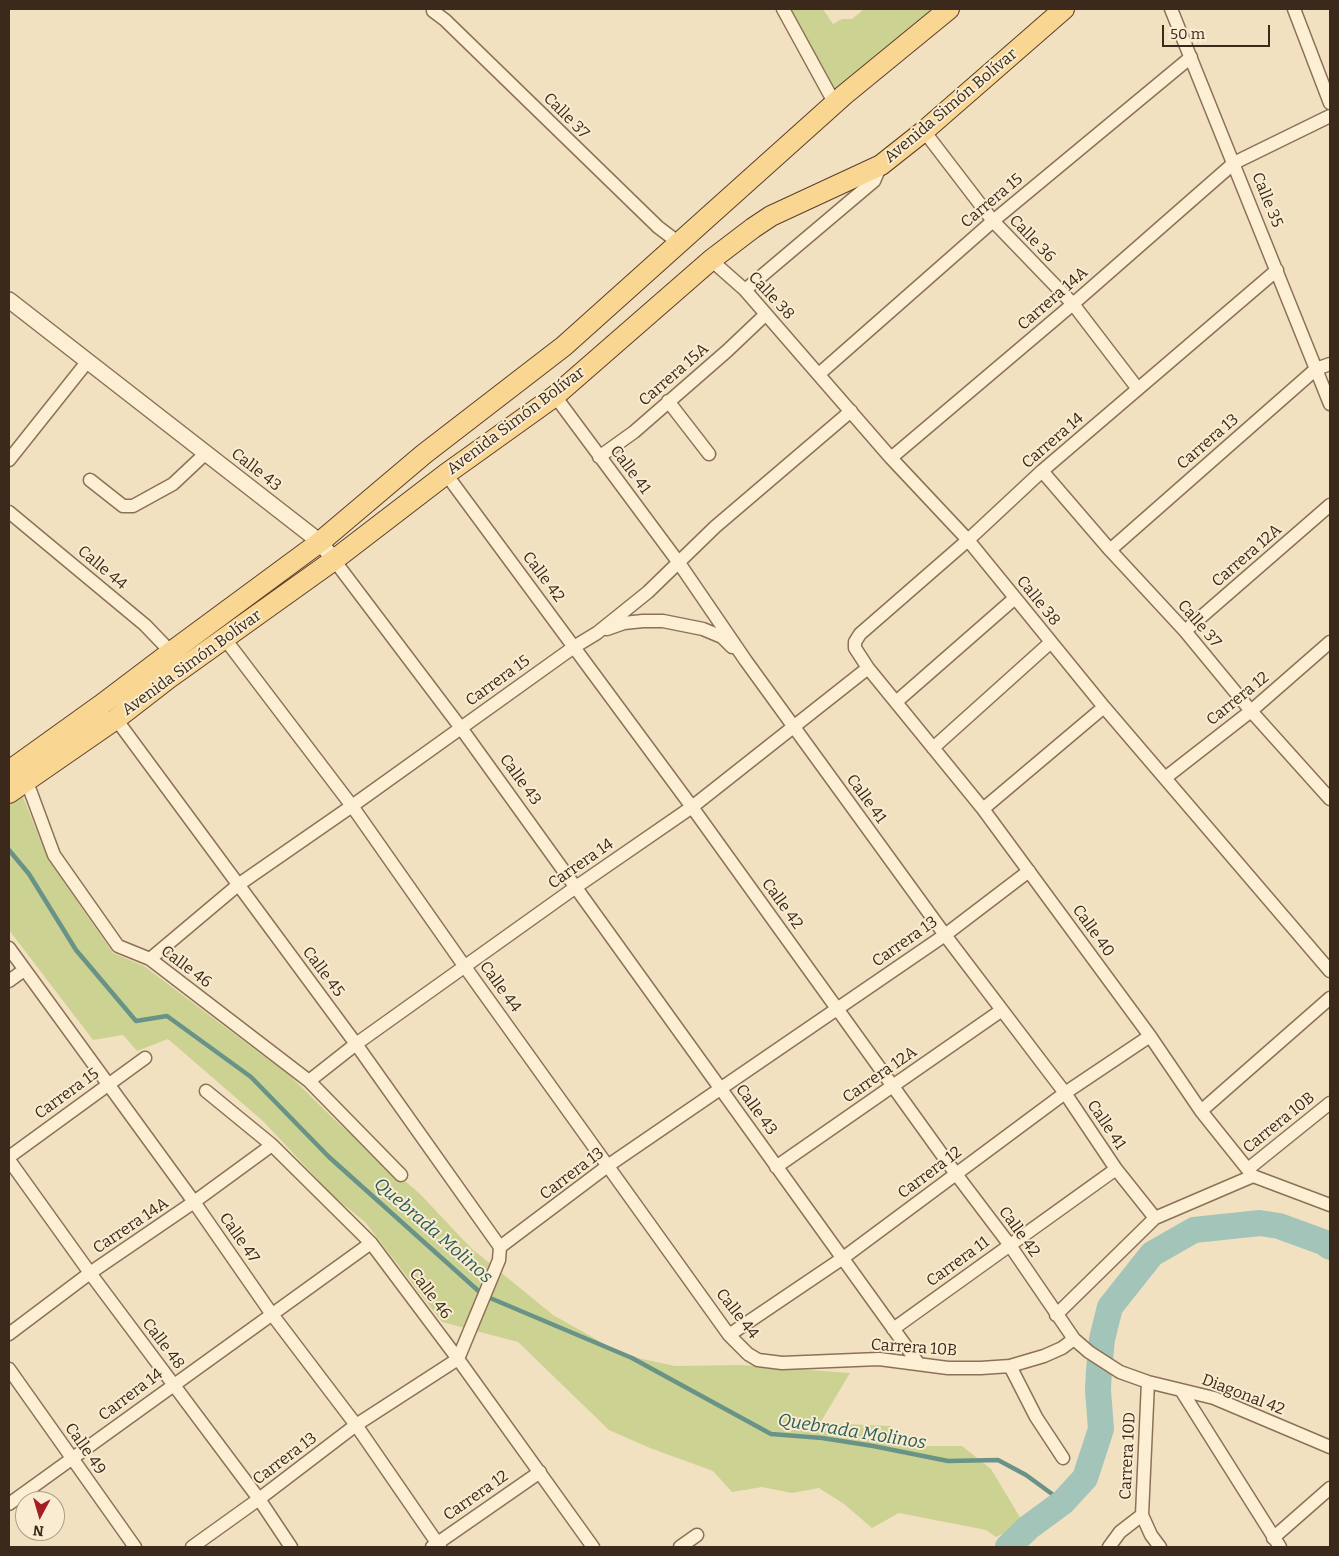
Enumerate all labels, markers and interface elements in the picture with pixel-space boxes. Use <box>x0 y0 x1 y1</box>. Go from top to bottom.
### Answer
scale bar <box>1164 15 1272 47</box>
text: 50 m <box>1170 25 1205 43</box>
street label: Avenida Simón Bolívar <box>881 45 1021 167</box>
street label: Calle 37 <box>539 89 593 143</box>
street label: Carrera 15 <box>957 170 1027 232</box>
street label: Calle 35 <box>1247 170 1287 230</box>
street label: Calle 36 <box>1005 211 1059 267</box>
street label: Carrera 14A <box>1014 263 1092 335</box>
street label: Calle 38 <box>744 268 798 324</box>
street label: Carrera 15A <box>635 340 713 410</box>
street label: Avenida Simón Bolívar <box>443 363 589 479</box>
street label: Carrera 14 <box>1018 409 1088 473</box>
street label: Carrera 13 <box>1173 410 1243 474</box>
street label: Calle 41 <box>606 442 654 498</box>
street label: Calle 43 <box>227 444 285 496</box>
street label: Carrera 12A <box>1208 521 1286 591</box>
street label: Calle 44 <box>73 542 131 594</box>
street label: Calle 42 <box>518 548 568 606</box>
street label: Calle 38 <box>1012 572 1064 630</box>
street label: Calle 37 <box>1173 596 1225 652</box>
street label: Avenida Simón Bolívar <box>119 606 265 720</box>
street label: Carrera 15 <box>462 651 534 711</box>
street label: Carrera 12 <box>1203 668 1273 730</box>
street label: Calle 43 <box>495 751 545 809</box>
street label: Calle 41 <box>842 771 890 827</box>
street label: Carrera 14 <box>545 835 617 893</box>
street label: Calle 42 <box>757 875 807 933</box>
street label: Calle 40 <box>1068 901 1118 961</box>
street label: Carrera 13 <box>869 913 941 971</box>
street label: Calle 46 <box>157 942 215 992</box>
street label: Calle 45 <box>298 943 348 1001</box>
street label: Calle 44 <box>475 958 525 1016</box>
street label: Carrera 12A <box>839 1042 921 1108</box>
street label: Carrera 15 <box>31 1064 103 1124</box>
street label: Calle 43 <box>731 1081 781 1139</box>
street label: Carrera 10B <box>1239 1088 1319 1158</box>
street label: Calle 41 <box>1082 1097 1130 1153</box>
street label: Carrera 12 <box>894 1143 966 1203</box>
street label: Carrera 13 <box>536 1144 608 1204</box>
water label: Quebrada Molinos <box>369 1174 497 1288</box>
street label: Carrera 14A <box>90 1194 172 1258</box>
street label: Calle 42 <box>994 1203 1044 1261</box>
street label: Calle 47 <box>215 1209 263 1267</box>
street label: Carrera 11 <box>923 1233 993 1291</box>
street label: Calle 46 <box>405 1265 455 1323</box>
street label: Calle 44 <box>711 1285 763 1343</box>
street label: Calle 48 <box>138 1315 188 1373</box>
street label: Carrera 10B <box>870 1335 958 1361</box>
street label: Carrera 14 <box>95 1365 167 1425</box>
street label: Diagonal 42 <box>1199 1370 1287 1420</box>
water label: Quebrada Molinos <box>776 1410 928 1454</box>
street label: Carrera 10D <box>1116 1412 1140 1500</box>
street label: Calle 49 <box>60 1419 110 1479</box>
street label: Carrera 13 <box>249 1429 321 1489</box>
street label: Carrera 12 <box>440 1467 512 1525</box>
north arrow <box>15 1491 65 1541</box>
text: N <box>32 1521 45 1539</box>

